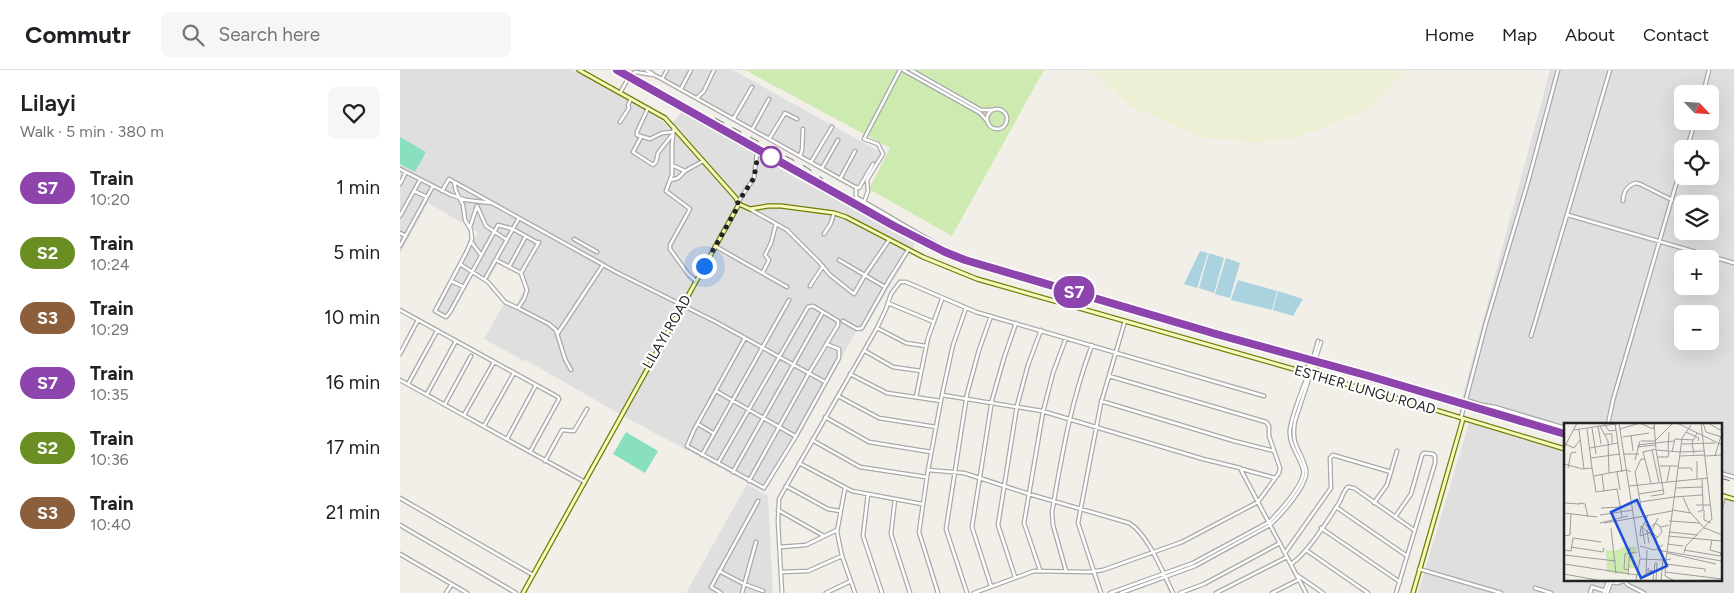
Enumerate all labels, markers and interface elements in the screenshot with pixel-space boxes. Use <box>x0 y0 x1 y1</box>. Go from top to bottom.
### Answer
search box <box>161 12 511 57</box>
text: Commutr <box>25 20 131 49</box>
icon: search <box>179 21 207 49</box>
text: Search here <box>219 23 320 46</box>
text: Home <box>1425 24 1474 46</box>
text: Map <box>1502 24 1537 46</box>
text: About <box>1565 24 1615 46</box>
text: Contact <box>1643 24 1709 46</box>
north arrow <box>1674 85 1719 130</box>
map controls <box>1674 85 1719 350</box>
button: heart <box>328 87 380 139</box>
text: Lilayi <box>20 88 76 117</box>
text: Walk · 5 min · 380 m <box>20 122 164 141</box>
button: locate <box>1674 140 1719 185</box>
unlabelled marker <box>760 146 782 168</box>
text: Train <box>90 167 133 190</box>
text: 1 min <box>336 176 380 199</box>
text: S7 <box>37 177 58 199</box>
text: 10:20 <box>90 190 130 209</box>
button: layers <box>1674 195 1719 240</box>
text: Train <box>90 232 133 255</box>
text: 5 min <box>333 241 380 264</box>
text: S2 <box>37 242 58 264</box>
button: + <box>1674 250 1719 295</box>
your location <box>692 254 717 279</box>
text: 10:24 <box>90 255 130 274</box>
line badge: S7 <box>1052 276 1096 308</box>
text: S7 <box>1064 281 1084 303</box>
street label: LILAYI ROAD <box>639 292 695 372</box>
text: Train <box>90 297 133 320</box>
button: − <box>1674 305 1719 350</box>
text: 10 min <box>324 306 380 329</box>
text: S3 <box>37 307 58 329</box>
text: 10:29 <box>90 320 129 339</box>
text: Train <box>90 362 133 385</box>
street label: ESTHER LUNGU ROAD <box>1292 362 1438 418</box>
text: 16 min <box>326 371 380 394</box>
text: S7 <box>37 372 58 394</box>
text: 10:35 <box>90 385 129 404</box>
inset map <box>1564 423 1722 580</box>
text: Train <box>90 427 133 450</box>
text: 17 min <box>326 436 380 459</box>
text: S2 <box>37 437 58 459</box>
text: 10:36 <box>90 450 129 469</box>
text: Train <box>90 492 133 515</box>
text: 21 min <box>326 501 380 524</box>
text: S3 <box>37 502 58 524</box>
text: 10:40 <box>90 515 131 534</box>

